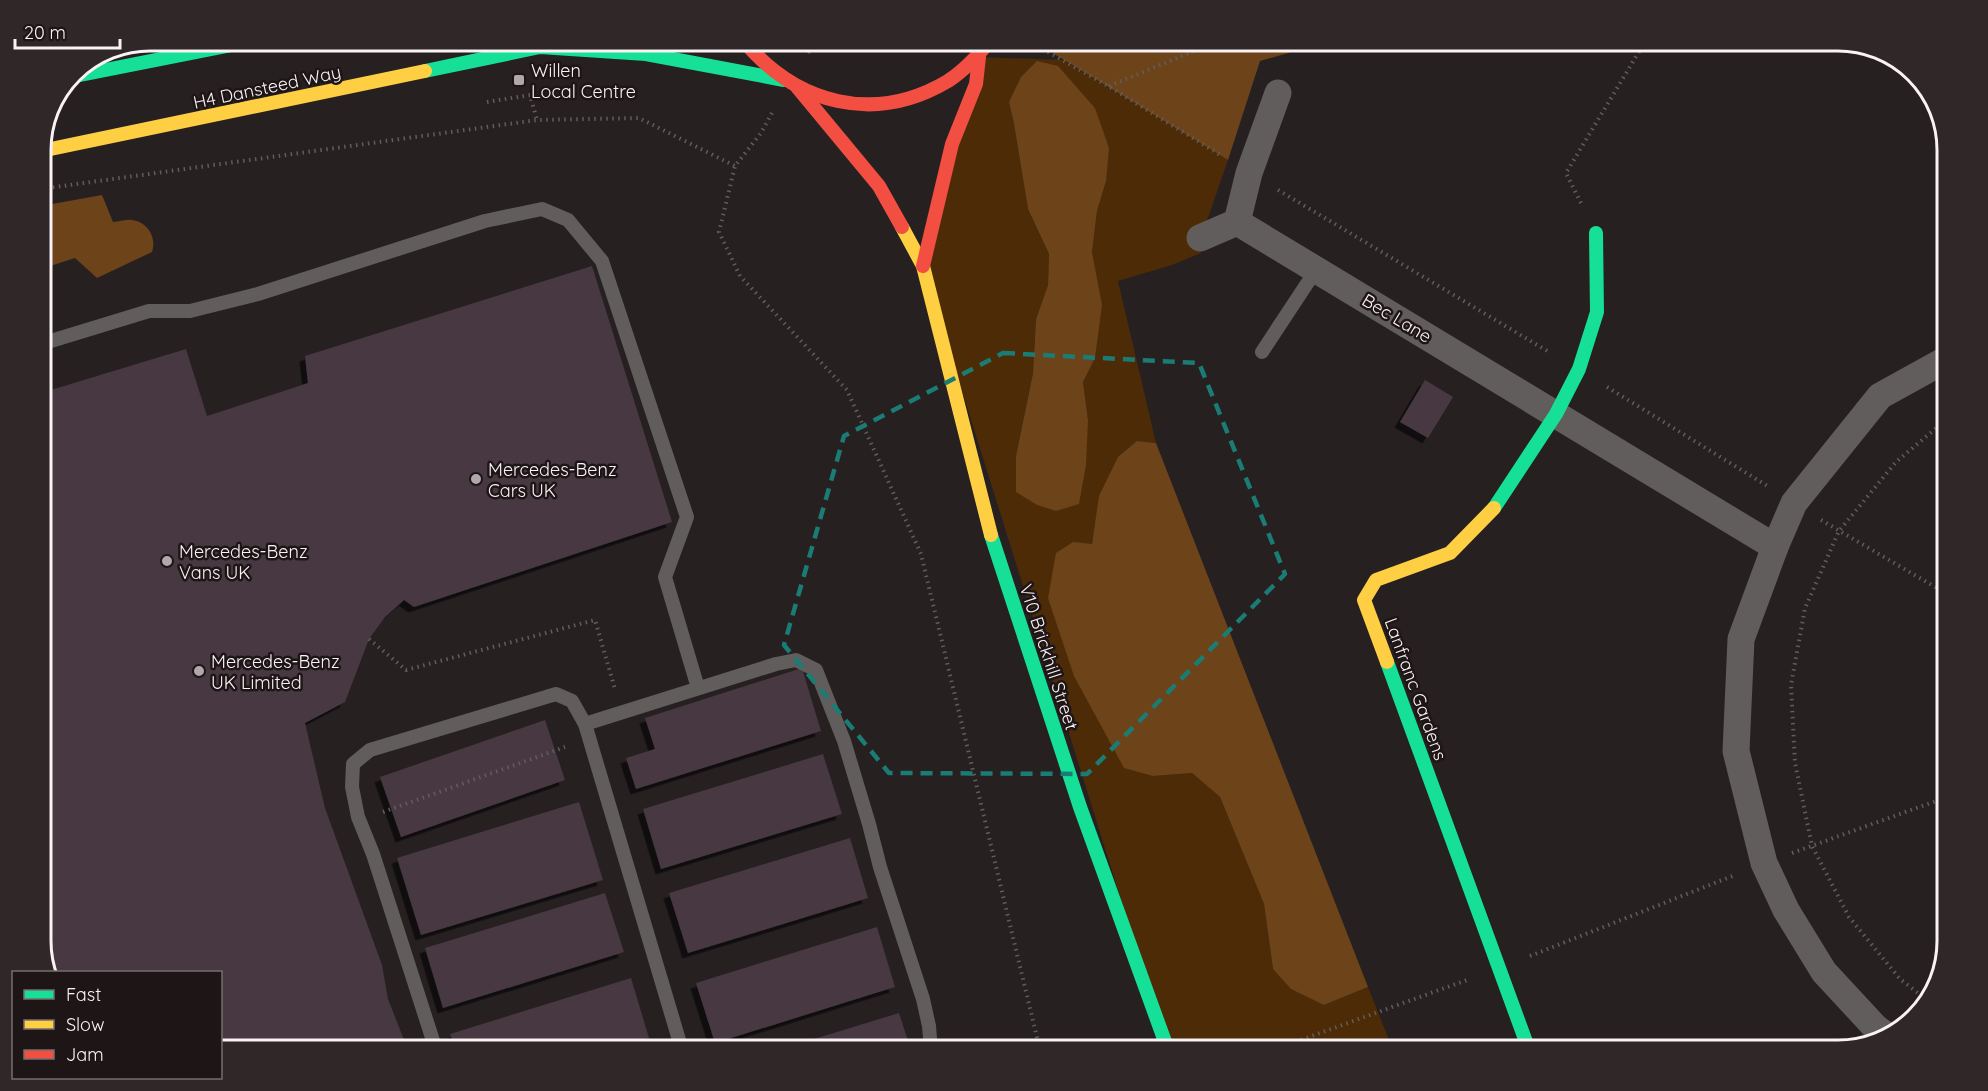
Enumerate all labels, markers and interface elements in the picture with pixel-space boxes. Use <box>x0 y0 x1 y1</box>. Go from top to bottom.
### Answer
scale bar <box>15 12 120 50</box>
text: 20 m <box>24 21 66 44</box>
place label: Willen Local Centre <box>531 59 636 103</box>
street label: H4 Dansteed Way <box>191 60 343 114</box>
marker: Willen Local Centre <box>512 73 526 87</box>
street label: Bec Lane <box>1358 288 1436 348</box>
place label: Mercedes-Benz Cars UK <box>488 458 617 502</box>
marker: Mercedes-Benz Cars UK <box>469 472 483 486</box>
place label: Mercedes-Benz Vans UK <box>179 540 308 584</box>
marker: Mercedes-Benz Vans UK <box>160 554 174 568</box>
street label: V10 Brickhill Street <box>1015 581 1083 733</box>
street label: Lanfranc Gardens <box>1380 615 1452 763</box>
place label: Mercedes-Benz UK Limited <box>211 650 340 694</box>
marker: Mercedes-Benz UK Limited <box>192 664 206 678</box>
legend <box>12 971 222 1079</box>
text: Fast <box>66 983 101 1006</box>
text: Slow <box>66 1013 104 1036</box>
text: Jam <box>66 1043 104 1066</box>

